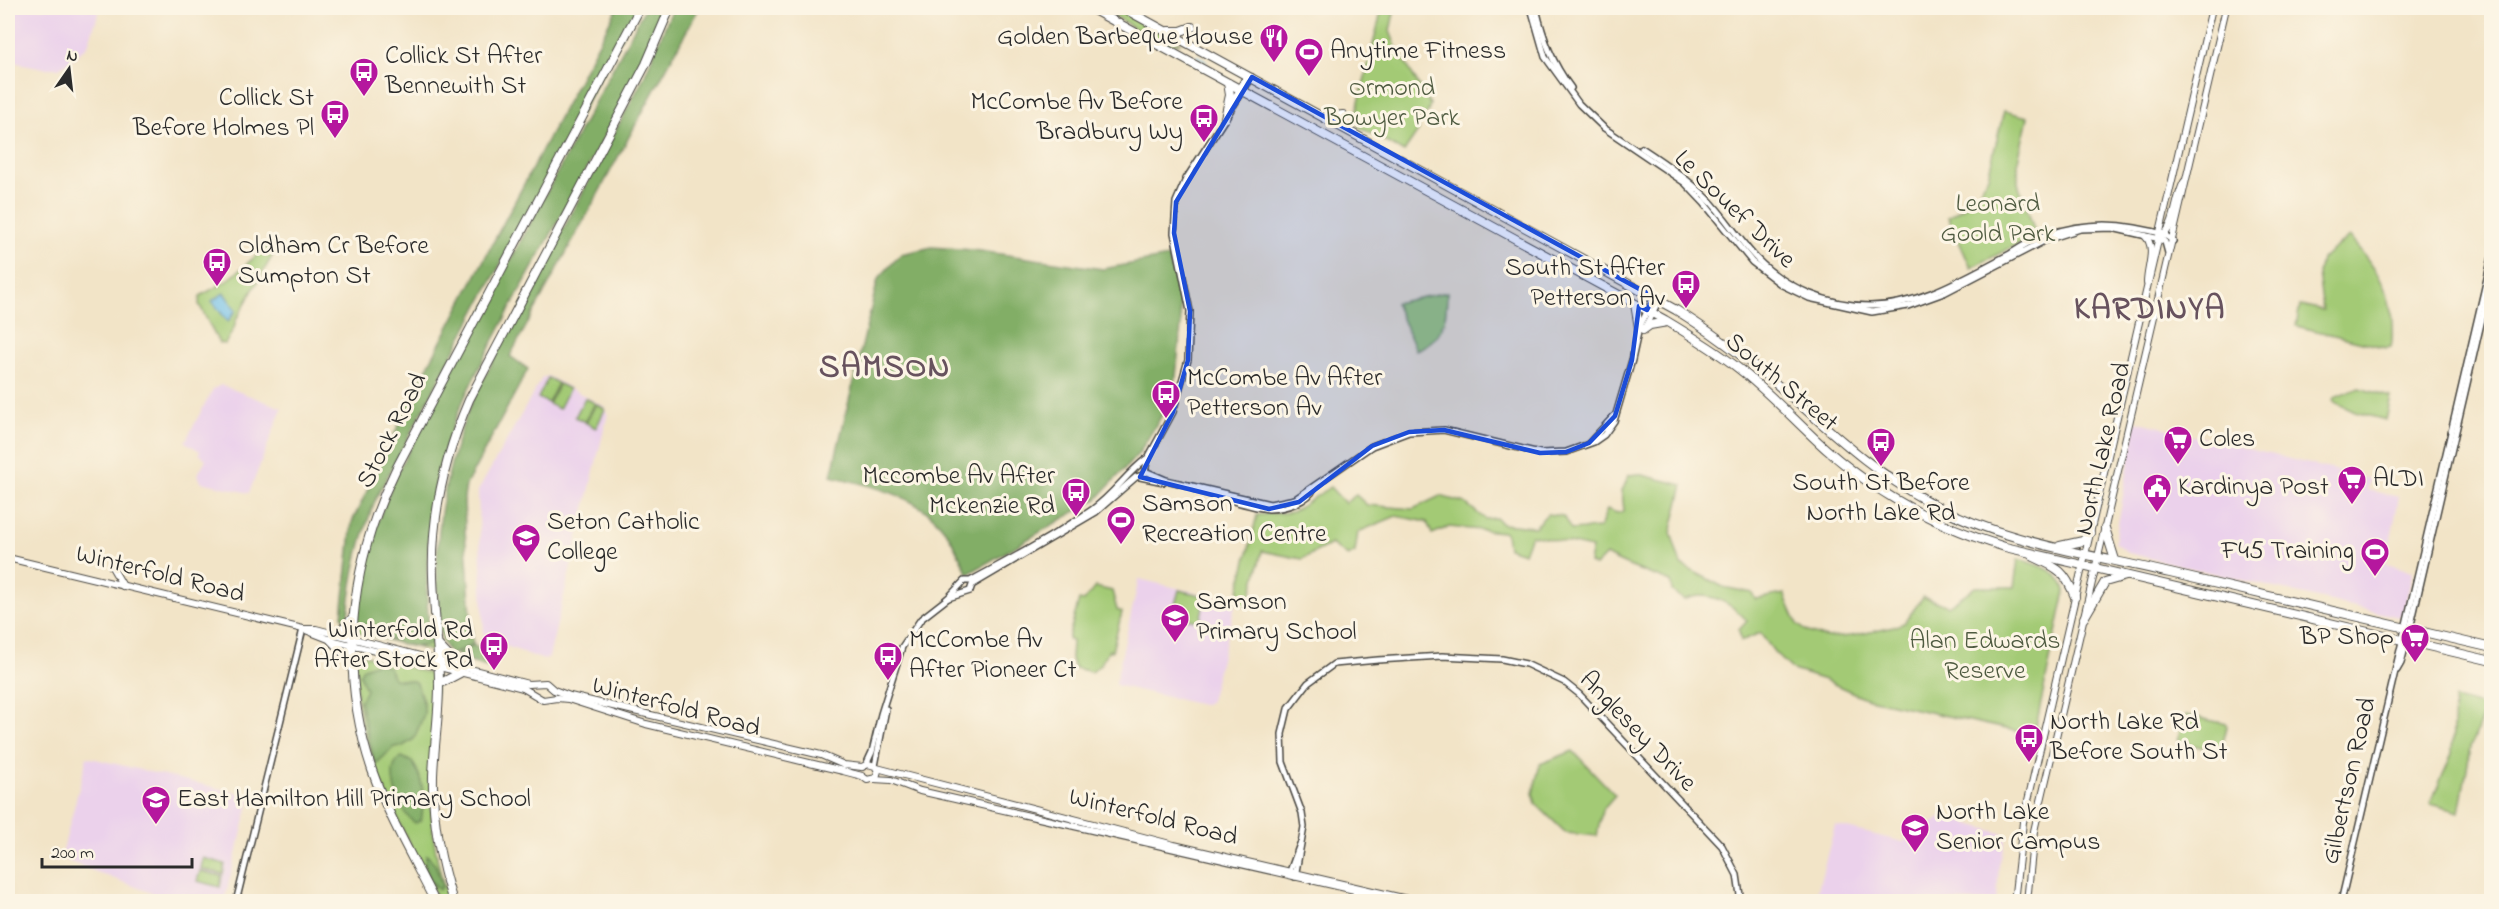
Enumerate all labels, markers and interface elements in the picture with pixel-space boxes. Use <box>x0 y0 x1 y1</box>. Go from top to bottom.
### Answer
place label: Golden Barbeque House <box>997 19 1253 57</box>
restaurant icon: Golden Barbeque House <box>1258 22 1290 64</box>
place label: Anytime Fitness <box>1330 33 1506 71</box>
sports icon: Anytime Fitness <box>1293 36 1325 78</box>
place label: Collick St After Bennewith St <box>384 38 543 106</box>
north arrow <box>39 39 99 99</box>
text: N <box>64 43 80 69</box>
bus stop icon: Collick St After Bennewith St <box>348 56 380 98</box>
park label: Ormond Bowyer Park <box>1323 70 1460 138</box>
place label: Collick St Before Holmes Pl <box>132 80 314 148</box>
place label: McCombe Av Before Bradbury Wy <box>970 84 1183 152</box>
bus stop icon: Collick St Before Holmes Pl <box>319 98 351 140</box>
bus stop icon: McCombe Av Before Bradbury Wy <box>1188 102 1220 144</box>
street label: Le Souef Drive <box>1664 142 1804 279</box>
park label: Leonard Goold Park <box>1940 186 2056 254</box>
place label: Oldham Cr Before Sumpton St <box>238 228 429 296</box>
bus stop icon: Oldham Cr Before Sumpton St <box>201 246 233 288</box>
place label: South St After Petterson Av <box>1505 250 1666 318</box>
bus stop icon: South St After Petterson Av <box>1670 268 1702 310</box>
district label: KARDINYA <box>2074 287 2226 334</box>
street label: South Street <box>1716 324 1846 442</box>
district label: SAMSON <box>819 345 951 392</box>
street label: North Lake Road <box>2066 358 2142 539</box>
place label: McCombe Av After Petterson Av <box>1187 360 1383 428</box>
street label: Stock Road <box>348 366 438 495</box>
bus stop icon: McCombe Av After Petterson Av <box>1150 378 1182 420</box>
place label: Coles <box>2199 421 2255 459</box>
supermarket icon: Coles <box>2162 424 2194 466</box>
bus stop icon: South St Before North Lake Rd <box>1865 426 1897 468</box>
place label: Mccombe Av After Mckenzie Rd <box>863 458 1056 526</box>
place label: ALDI <box>2373 461 2424 499</box>
supermarket icon: ALDI <box>2336 464 2368 506</box>
place label: South St Before North Lake Rd <box>1792 465 1970 533</box>
place label: Kardinya Post <box>2178 469 2329 507</box>
public building icon: Kardinya Post <box>2141 472 2173 514</box>
bus stop icon: Mccombe Av After Mckenzie Rd <box>1060 476 1092 518</box>
place label: Samson Recreation Centre <box>1142 486 1327 554</box>
place label: Seton Catholic College <box>547 504 700 572</box>
sports icon: Samson Recreation Centre <box>1105 504 1137 546</box>
school or university icon: Seton Catholic College <box>510 522 542 564</box>
place label: F45 Training <box>2220 533 2354 571</box>
street label: Winterfold Road <box>72 536 249 614</box>
sports icon: F45 Training <box>2359 536 2391 578</box>
place label: Samson Primary School <box>1196 584 1357 652</box>
school or university icon: Samson Primary School <box>1159 602 1191 644</box>
place label: Winterfold Rd After Stock Rd <box>314 612 473 680</box>
place label: BP Shop <box>2299 619 2394 657</box>
place label: McCombe Av After Pioneer Ct <box>909 622 1077 690</box>
supermarket icon: BP Shop <box>2399 622 2431 664</box>
park label: Alan Edwards Reserve <box>1909 623 2061 691</box>
bus stop icon: Winterfold Rd After Stock Rd <box>478 630 510 672</box>
bus stop icon: McCombe Av After Pioneer Ct <box>872 640 904 682</box>
street label: Anglesey Drive <box>1569 663 1705 801</box>
street label: Winterfold Road <box>588 667 765 749</box>
street label: Gilbertson Road <box>2312 693 2388 868</box>
place label: North Lake Rd Before South St <box>2049 704 2228 772</box>
bus stop icon: North Lake Rd Before South St <box>2013 722 2045 764</box>
street label: Winterfold Road <box>1065 779 1242 857</box>
place label: East Hamilton Hill Primary School <box>177 781 531 819</box>
school or university icon: East Hamilton Hill Primary School <box>140 784 172 826</box>
place label: North Lake Senior Campus <box>1936 794 2101 862</box>
school or university icon: North Lake Senior Campus <box>1899 812 1931 854</box>
scale bar <box>42 831 192 869</box>
text: 200 m <box>51 841 94 867</box>

